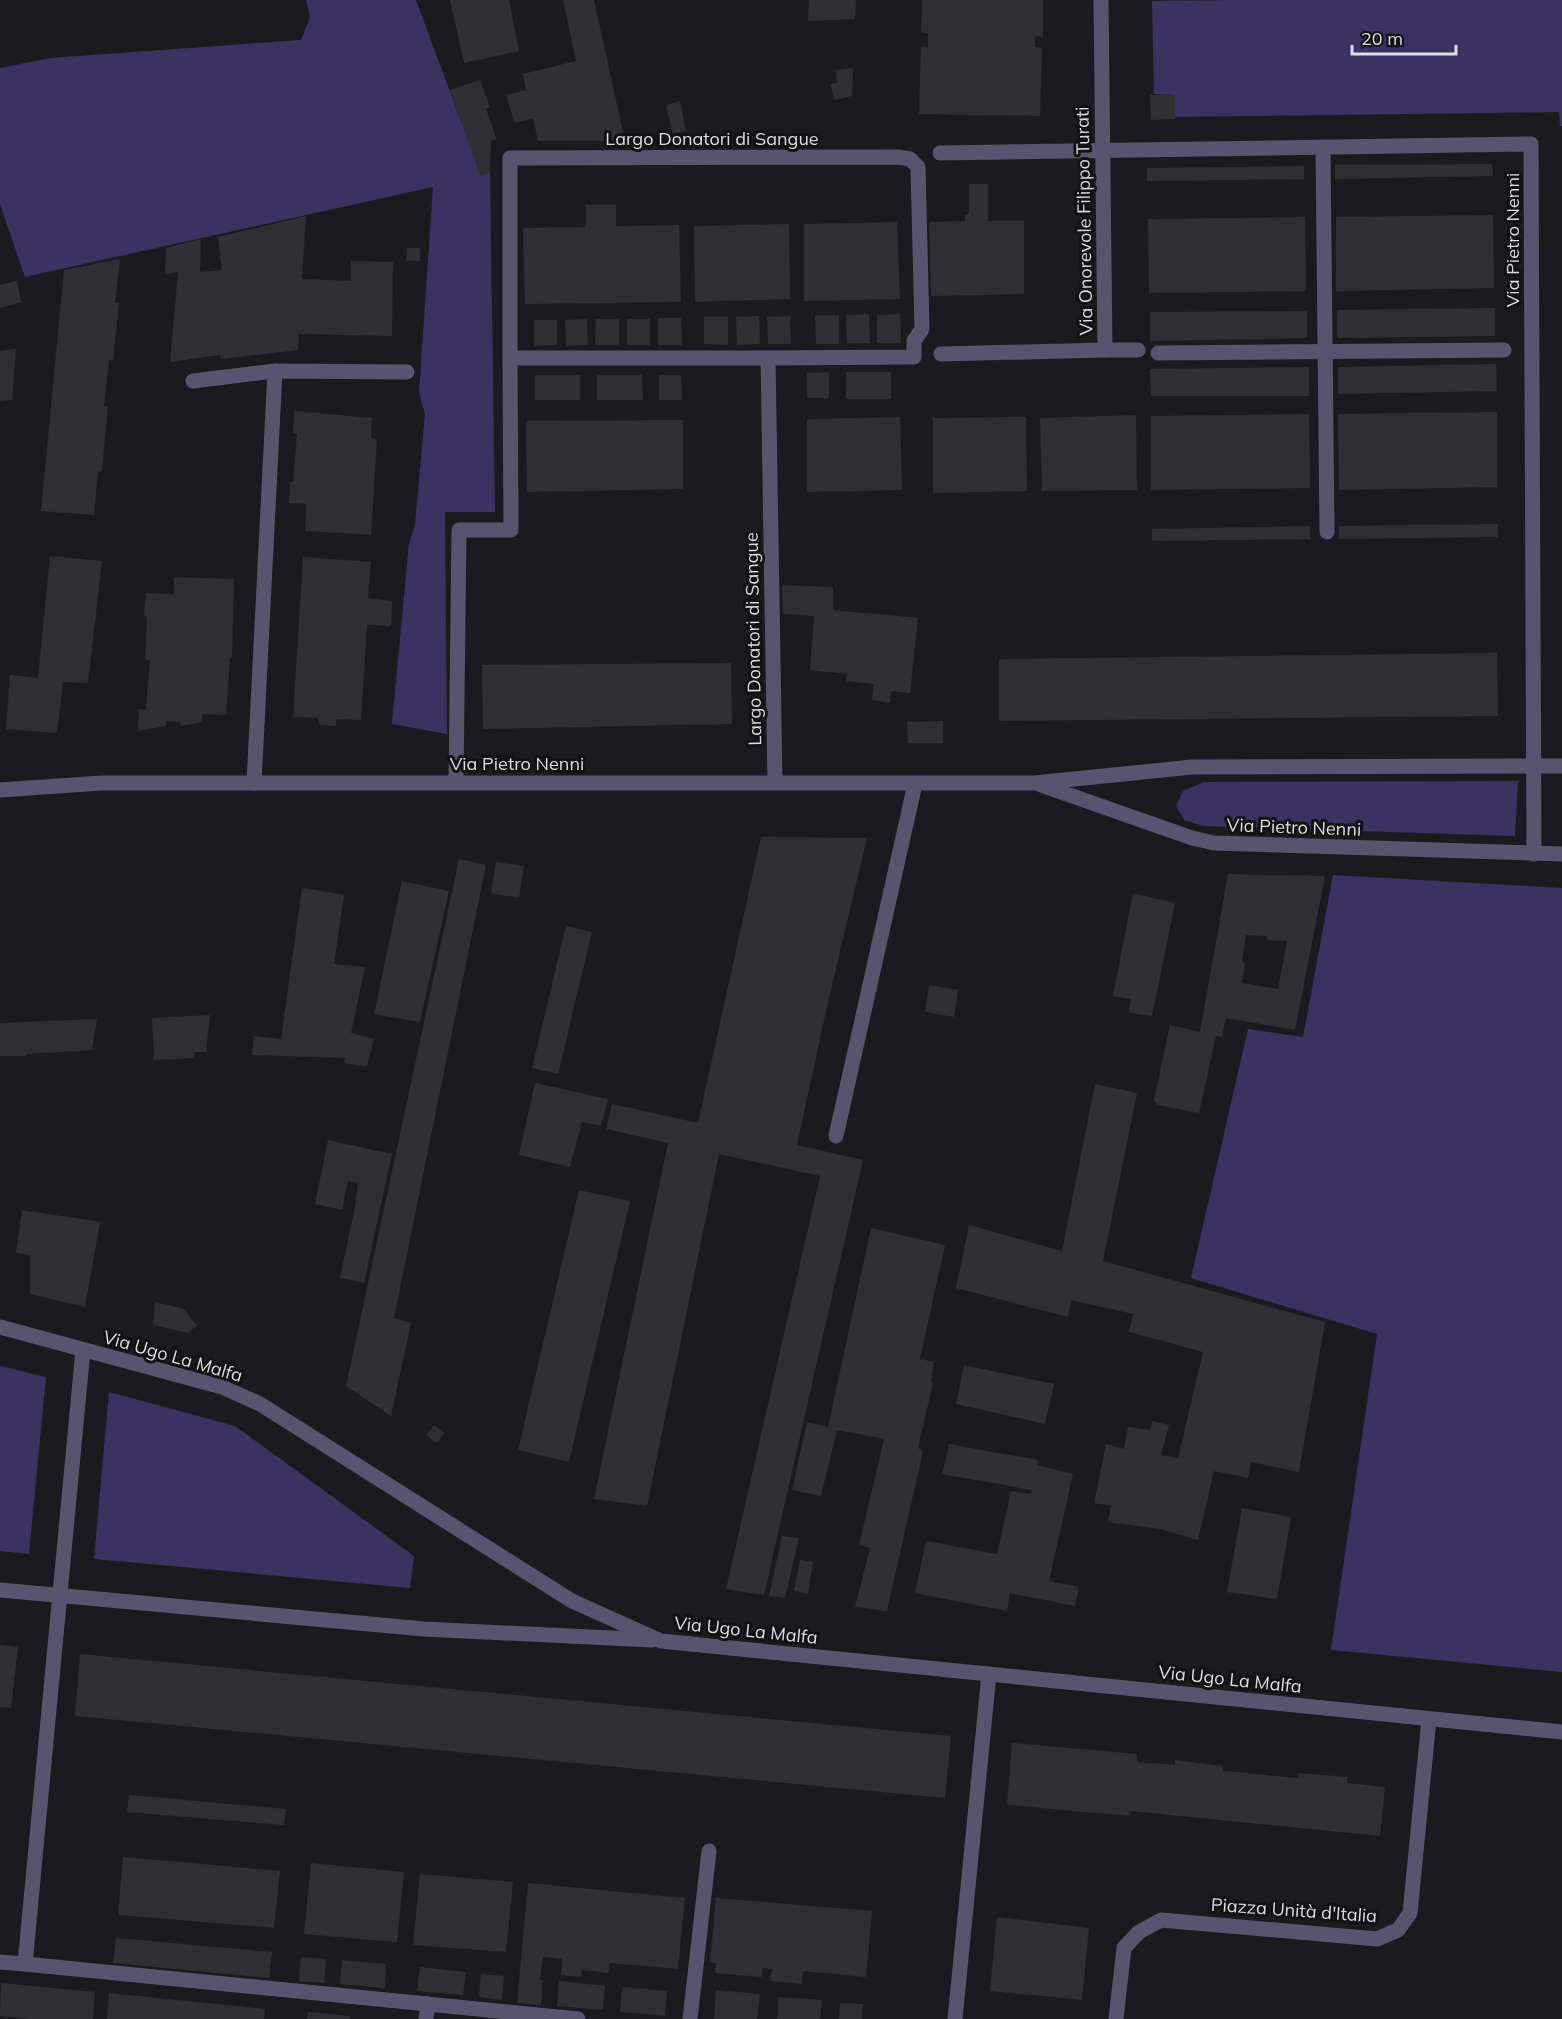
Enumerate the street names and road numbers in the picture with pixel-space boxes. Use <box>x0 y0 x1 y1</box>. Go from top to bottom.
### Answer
street label: Via Onorevole Filippo Turati <box>1071 106 1097 336</box>
street label: Largo Donatori di Sangue <box>605 127 819 150</box>
street label: Via Pietro Nenni <box>1501 173 1524 307</box>
street label: Largo Donatori di Sangue <box>740 532 766 746</box>
street label: Via Pietro Nenni <box>450 752 584 775</box>
street label: Via Pietro Nenni <box>1226 813 1362 841</box>
street label: Via Ugo La Malfa <box>101 1325 245 1387</box>
street label: Via Ugo La Malfa <box>673 1611 819 1649</box>
street label: Via Ugo La Malfa <box>1157 1660 1303 1698</box>
street label: Piazza Unità d'Italia <box>1210 1893 1378 1927</box>

